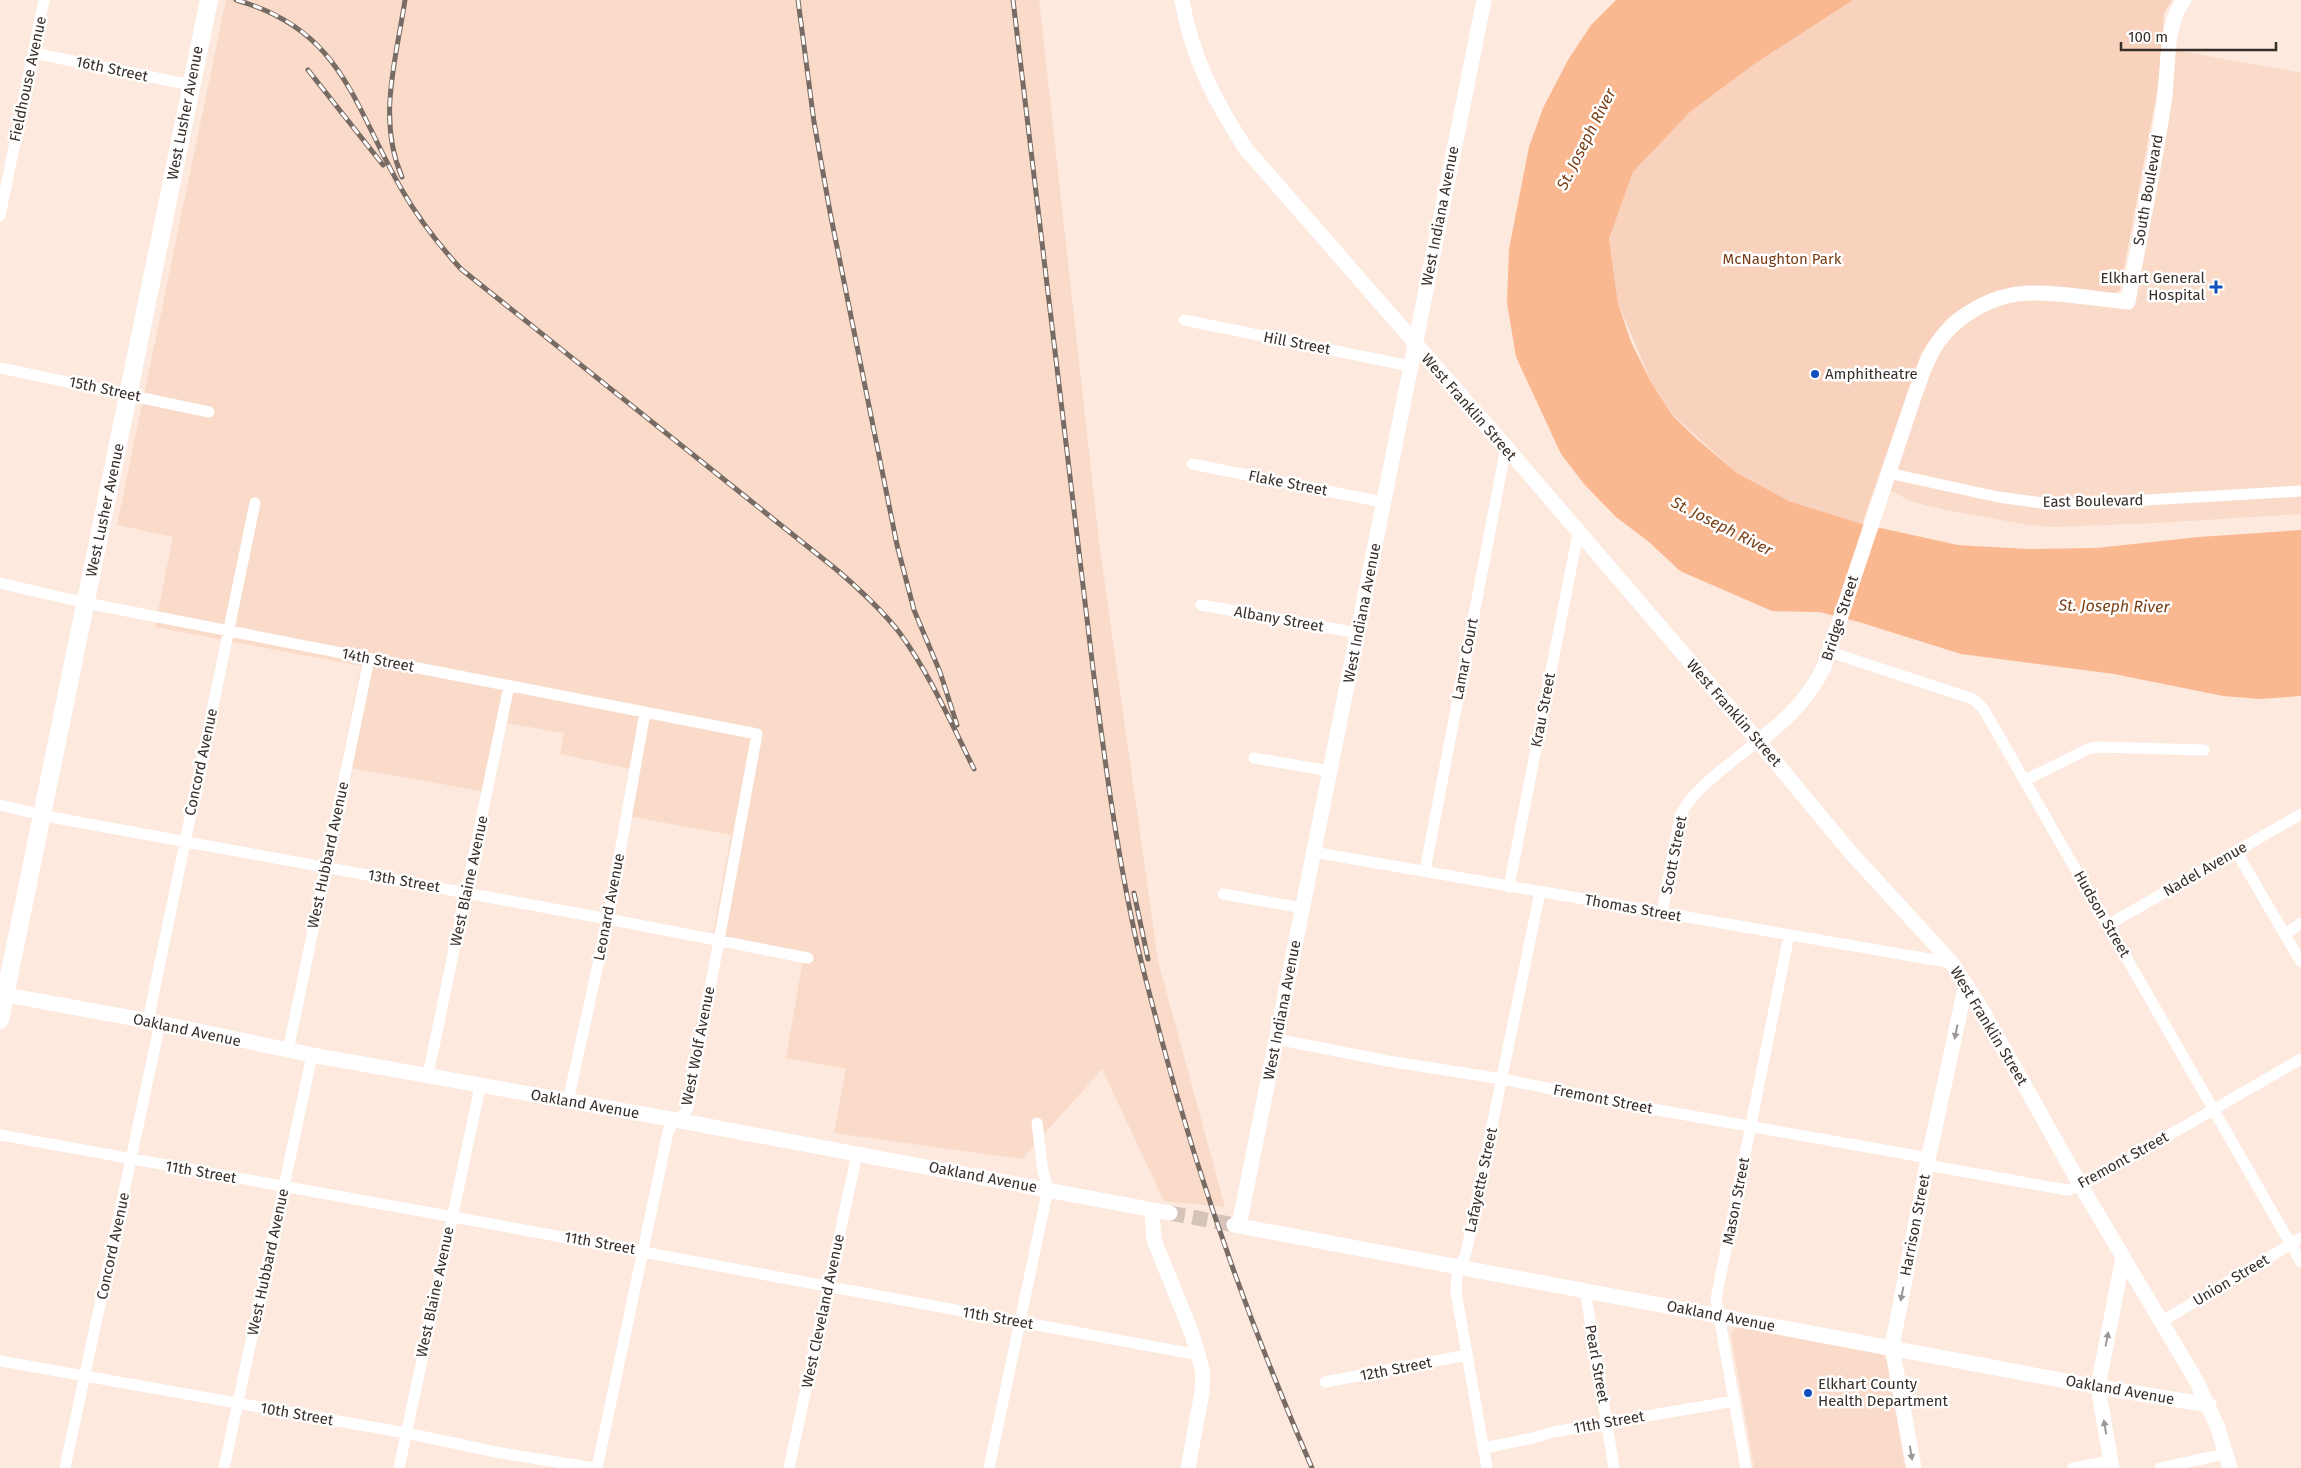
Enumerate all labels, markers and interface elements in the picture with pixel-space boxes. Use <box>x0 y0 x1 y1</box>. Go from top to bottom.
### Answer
street label: Fieldhouse Avenue <box>6 15 50 143</box>
scale bar <box>2121 20 2276 52</box>
text: 100 m <box>2128 28 2168 46</box>
street label: West Lusher Avenue <box>163 44 207 182</box>
street label: 16th Street <box>74 53 150 86</box>
water label: St. Joseph River <box>1552 84 1620 194</box>
street label: South Boulevard <box>2129 133 2167 247</box>
street label: West Indiana Avenue <box>1418 145 1462 287</box>
park label: McNaughton Park <box>1723 250 1842 268</box>
place label: Elkhart General Hospital <box>2101 269 2206 304</box>
marker: Elkhart General Hospital <box>2209 280 2223 294</box>
street label: Hill Street <box>1262 328 1333 358</box>
street label: West Franklin Street <box>1418 350 1521 465</box>
place label: Amphitheatre <box>1825 365 1918 383</box>
marker: Amphitheatre <box>1809 368 1821 380</box>
street label: 15th Street <box>68 373 143 405</box>
street label: West Lusher Avenue <box>82 441 128 579</box>
street label: Flake Street <box>1247 467 1330 500</box>
street label: East Boulevard <box>2042 491 2144 511</box>
water label: St. Joseph River <box>1667 492 1777 560</box>
street label: West Indiana Avenue <box>1340 542 1384 684</box>
street label: Bridge Street <box>1818 573 1862 663</box>
water label: St. Joseph River <box>2057 596 2170 616</box>
street label: Albany Street <box>1233 602 1326 636</box>
street label: Lamar Court <box>1448 616 1482 701</box>
street label: 14th Street <box>340 644 416 676</box>
street label: West Franklin Street <box>1683 656 1786 771</box>
street label: Krau Street <box>1527 671 1559 749</box>
street label: Concord Avenue <box>181 707 221 817</box>
street label: West Hubbard Avenue <box>304 780 352 930</box>
street label: West Blaine Avenue <box>446 814 492 948</box>
street label: Scott Street <box>1658 814 1691 896</box>
street label: Nadel Avenue <box>2160 838 2250 900</box>
street label: Leonard Avenue <box>590 852 628 962</box>
street label: 13th Street <box>367 866 442 896</box>
street label: Hudson Street <box>2070 867 2134 961</box>
street label: Thomas Street <box>1583 891 1683 925</box>
street label: West Indiana Avenue <box>1260 939 1304 1081</box>
street label: West Franklin Street <box>1946 963 2032 1089</box>
street label: West Wolf Avenue <box>678 985 718 1107</box>
street label: Oakland Avenue <box>131 1010 243 1050</box>
one-way arrow <box>1952 1024 1960 1039</box>
street label: Fremont Street <box>1552 1081 1655 1118</box>
street label: Oakland Avenue <box>529 1086 641 1122</box>
street label: Lafayette Street <box>1461 1125 1501 1234</box>
street label: Fremont Street <box>2075 1127 2172 1192</box>
street label: Mason Street <box>1719 1155 1753 1246</box>
street label: 11th Street <box>164 1157 238 1187</box>
street label: Oakland Avenue <box>927 1158 1039 1196</box>
street label: Harrison Street <box>1896 1172 1934 1277</box>
street label: West Hubbard Avenue <box>244 1187 292 1337</box>
street label: Concord Avenue <box>93 1191 133 1301</box>
street label: West Blaine Avenue <box>412 1225 458 1359</box>
street label: 11th Street <box>563 1228 637 1258</box>
street label: West Cleveland Avenue <box>798 1232 848 1390</box>
street label: Union Street <box>2190 1250 2273 1310</box>
one-way arrow <box>1898 1286 1906 1302</box>
street label: Oakland Avenue <box>1665 1297 1777 1335</box>
street label: 11th Street <box>961 1303 1035 1333</box>
street label: Pearl Street <box>1581 1323 1613 1405</box>
one-way arrow <box>2104 1330 2112 1346</box>
street label: 12th Street <box>1359 1353 1434 1385</box>
street label: Oakland Avenue <box>2064 1372 2176 1408</box>
place label: Elkhart County Health Department <box>1818 1375 1949 1410</box>
marker: Elkhart County Health Department <box>1802 1387 1814 1399</box>
street label: 10th Street <box>259 1399 335 1429</box>
street label: 11th Street <box>1572 1407 1646 1437</box>
one-way arrow <box>2101 1419 2109 1435</box>
one-way arrow <box>1907 1446 1915 1461</box>

